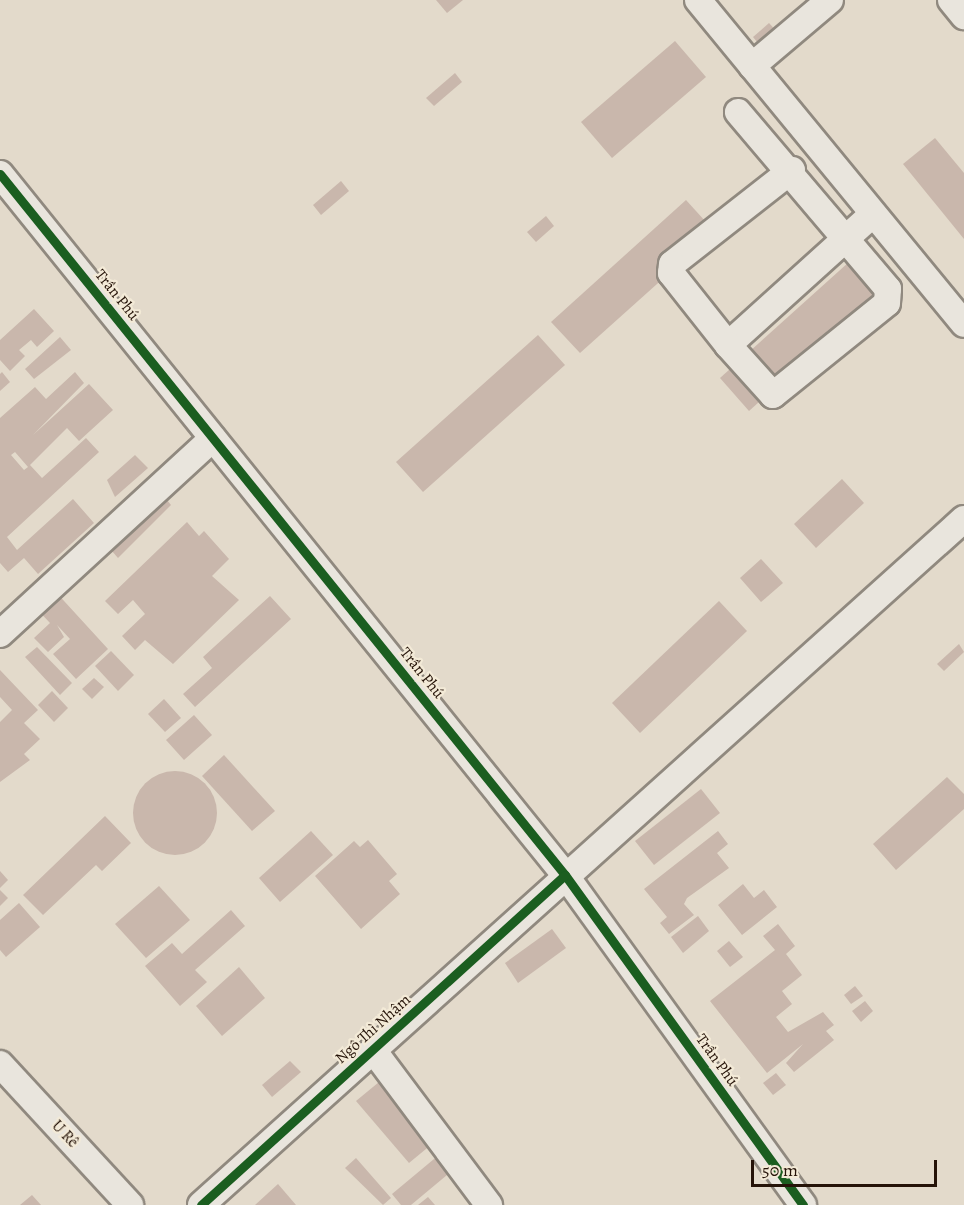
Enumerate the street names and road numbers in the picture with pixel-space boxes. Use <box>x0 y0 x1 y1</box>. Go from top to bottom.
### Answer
street label: Trần Phú <box>91 266 143 324</box>
street label: Trần Phú <box>396 644 448 702</box>
street label: Ngô Thì Nhậm <box>331 990 415 1068</box>
street label: Trần Phú <box>692 1030 742 1090</box>
street label: U Rê <box>48 1116 82 1152</box>

